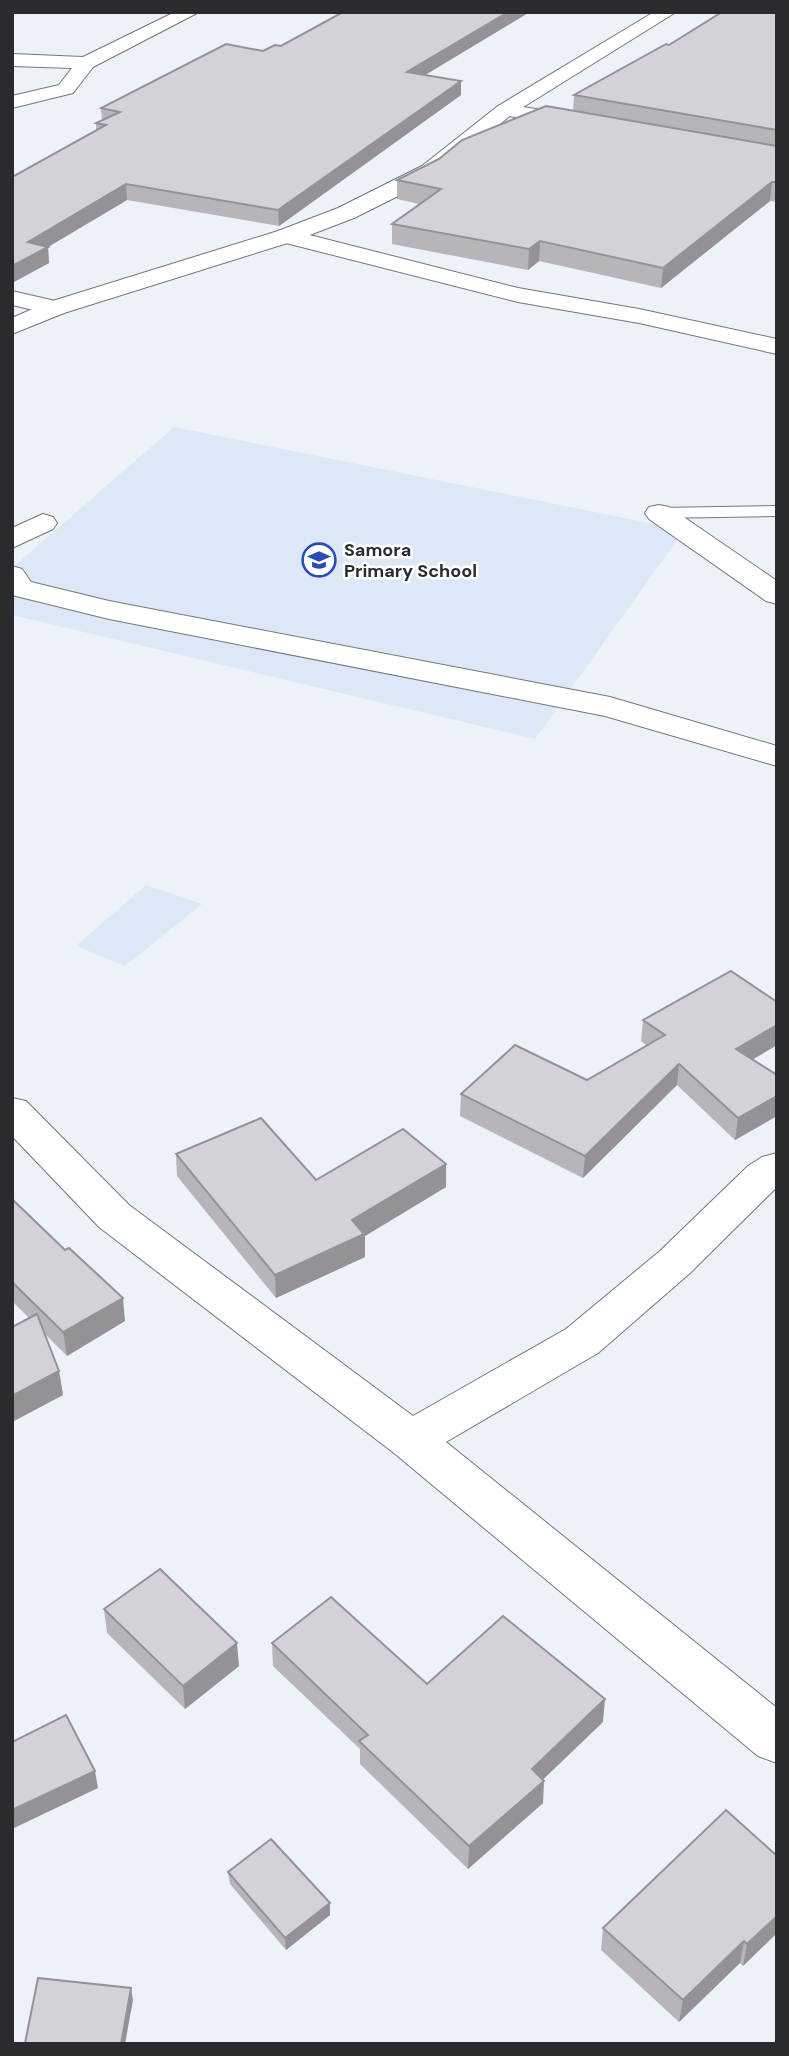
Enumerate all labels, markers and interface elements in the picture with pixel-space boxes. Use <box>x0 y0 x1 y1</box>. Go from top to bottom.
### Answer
place label: Samora Primary School <box>344 538 477 583</box>
school or university icon: Samora Primary School <box>300 541 338 579</box>

